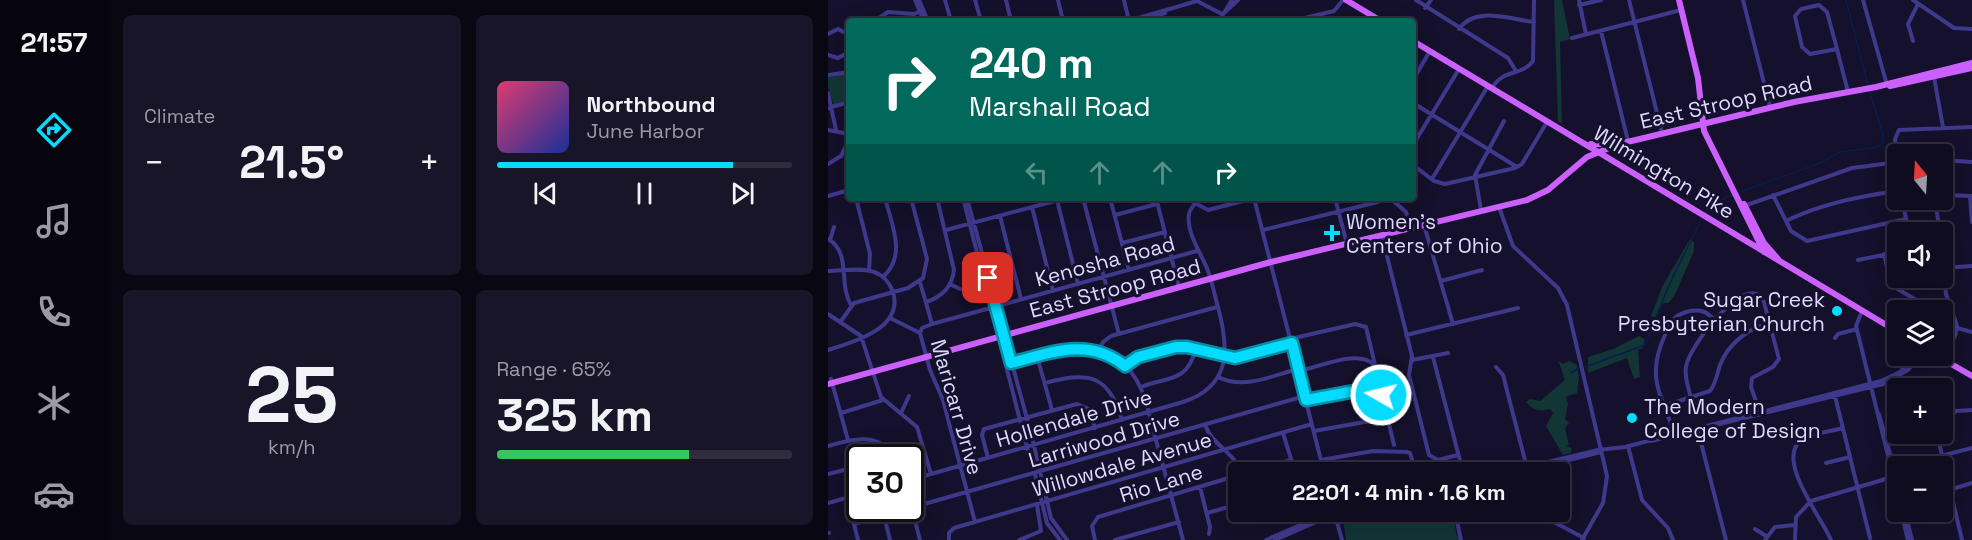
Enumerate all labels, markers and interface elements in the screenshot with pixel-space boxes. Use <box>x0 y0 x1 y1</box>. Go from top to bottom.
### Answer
text: 21:57 <box>20 25 88 60</box>
text: 240 m <box>969 37 1094 90</box>
icon: right <box>870 42 948 120</box>
street label: East Stroop Road <box>1637 69 1815 135</box>
text: Marshall Road <box>969 89 1151 124</box>
text: Northbound <box>587 90 716 118</box>
text: Climate <box>144 103 215 129</box>
icon: directions <box>33 109 75 151</box>
text: June Harbor <box>587 118 704 144</box>
street label: Wilmington Pike <box>1589 119 1739 225</box>
text: 21.5° <box>239 134 344 191</box>
text: − <box>144 142 164 184</box>
text: + <box>419 142 440 184</box>
north arrow <box>1887 144 1953 210</box>
map controls <box>1887 144 1953 522</box>
icon: left <box>1020 156 1053 189</box>
icon: ahead <box>1083 156 1116 189</box>
icon: ahead <box>1146 156 1179 189</box>
icon: right <box>1209 156 1242 189</box>
icon: previous <box>529 177 562 210</box>
icon: pause <box>628 177 661 210</box>
icon: next <box>726 177 759 210</box>
icon: music <box>33 200 75 242</box>
place label: Women's Centers of Ohio <box>1346 208 1503 259</box>
button: sound <box>1887 222 1953 288</box>
marker: Women's Centers of Ohio <box>1323 224 1341 242</box>
street label: Kenosha Road <box>1032 229 1178 293</box>
pin <box>962 252 1013 303</box>
street label: East Stroop Road <box>1026 252 1204 324</box>
icon: arrive <box>971 261 1004 294</box>
place label: Sugar Creek Presbyterian Church <box>1618 286 1825 337</box>
icon: phone <box>33 291 75 333</box>
button: layers <box>1887 300 1953 366</box>
marker: Sugar Creek Presbyterian Church <box>1830 304 1844 318</box>
street label: Maricarr Drive <box>925 336 989 478</box>
text: 25 <box>245 345 338 445</box>
text: Range · 65% <box>497 356 611 382</box>
position arrow <box>1349 363 1413 427</box>
button: + <box>1887 378 1953 444</box>
icon: climate <box>33 382 75 424</box>
street label: Hollendale Drive <box>993 383 1155 453</box>
text: 325 km <box>497 387 653 444</box>
place label: The Modern College of Design <box>1644 393 1821 444</box>
street label: Larriwood Drive <box>1025 404 1183 474</box>
marker: The Modern College of Design <box>1625 411 1639 425</box>
street label: Willowdale Avenue <box>1029 425 1215 503</box>
text: km/h <box>268 434 316 460</box>
speed limit sign: 30 <box>846 444 924 522</box>
button: − <box>1887 456 1953 522</box>
street label: Rio Lane <box>1116 458 1206 508</box>
icon: car <box>33 473 75 515</box>
text: 22:01 · 4 min · 1.6 km <box>1292 478 1506 506</box>

